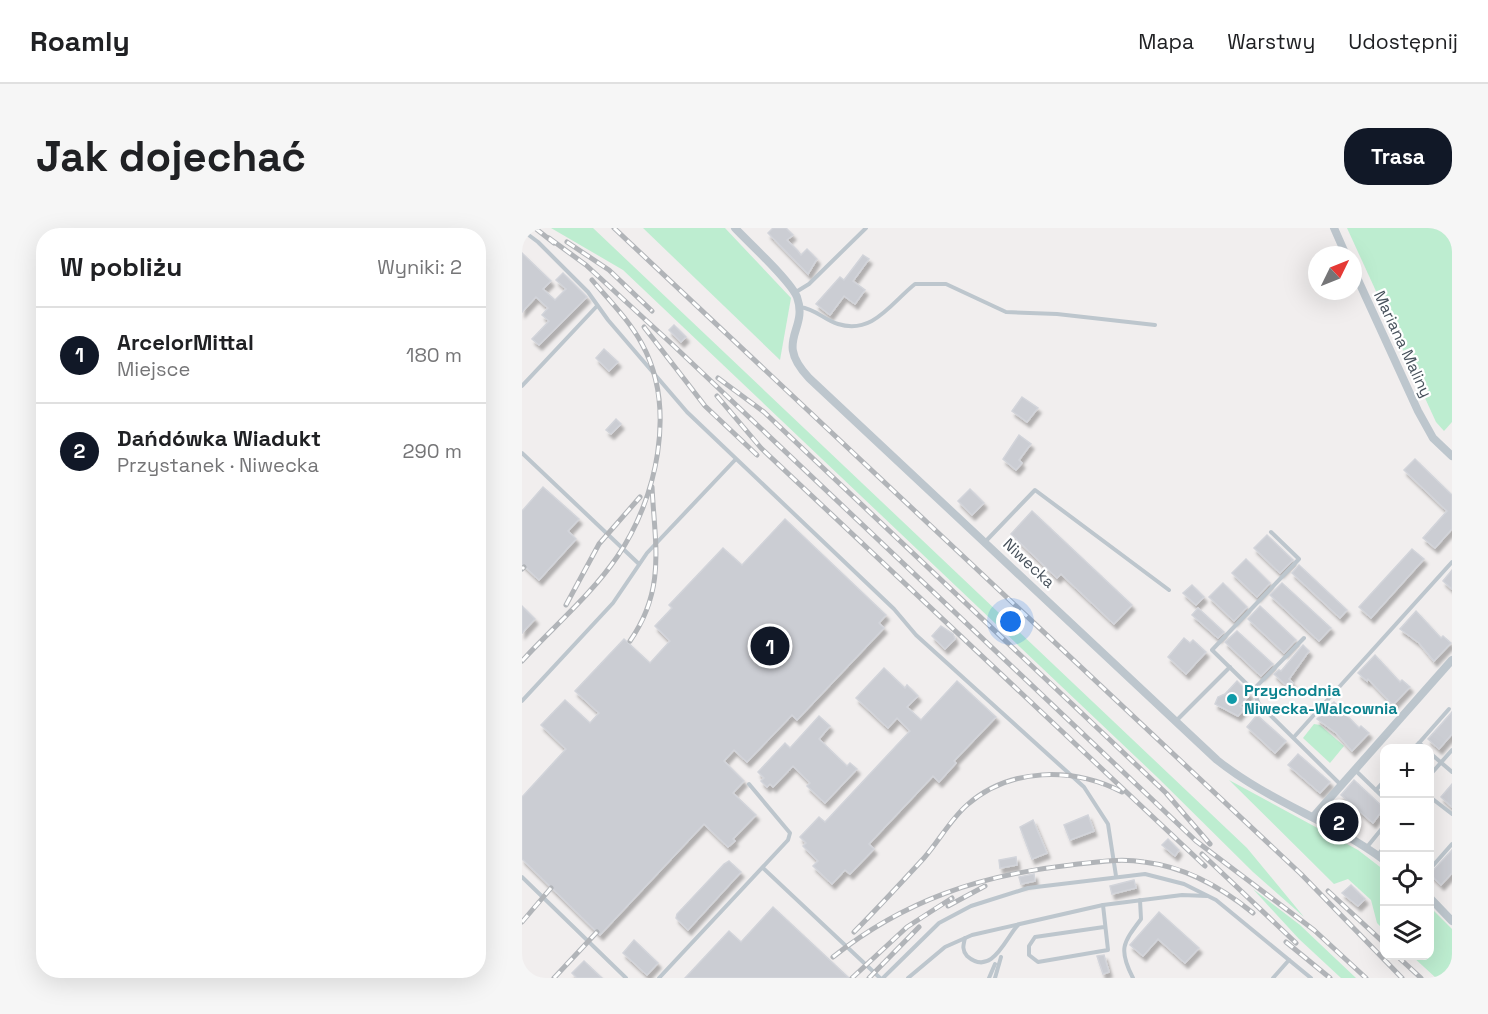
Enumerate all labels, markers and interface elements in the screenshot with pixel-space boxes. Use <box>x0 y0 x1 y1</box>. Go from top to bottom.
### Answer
text: Roamly <box>30 23 130 59</box>
text: Mapa <box>1138 28 1194 55</box>
text: Warstwy <box>1227 28 1315 55</box>
text: Udostępnij <box>1348 28 1458 55</box>
button: Trasa <box>1344 128 1452 185</box>
text: Jak dojechać <box>36 130 306 183</box>
north arrow <box>1308 246 1362 300</box>
text: W pobliżu <box>60 250 182 284</box>
text: Wyniki: 2 <box>377 254 462 280</box>
street label: Mariana Maliny <box>1369 287 1437 401</box>
text: ArcelorMittal <box>117 328 254 356</box>
text: 1 <box>75 342 84 368</box>
text: 180 m <box>406 342 462 368</box>
text: Miejsce <box>117 356 190 382</box>
text: Dańdówka Wiadukt <box>117 424 321 452</box>
text: 2 <box>74 438 85 464</box>
text: 290 m <box>403 438 462 464</box>
text: Przystanek · Niwecka <box>117 452 319 478</box>
street label: Niwecka <box>998 534 1060 592</box>
your location <box>996 607 1025 636</box>
pin: 1 <box>750 624 790 668</box>
place label: Przychodnia Niwecka-Walcownia <box>1244 680 1398 719</box>
marker: Przychodnia Niwecka-Walcownia <box>1225 692 1239 706</box>
map controls <box>1380 744 1434 960</box>
button: + <box>1380 744 1434 798</box>
button: − <box>1380 798 1434 852</box>
pin: 2 <box>1320 800 1358 844</box>
button: locate <box>1380 852 1434 906</box>
button: layers <box>1380 906 1434 960</box>

